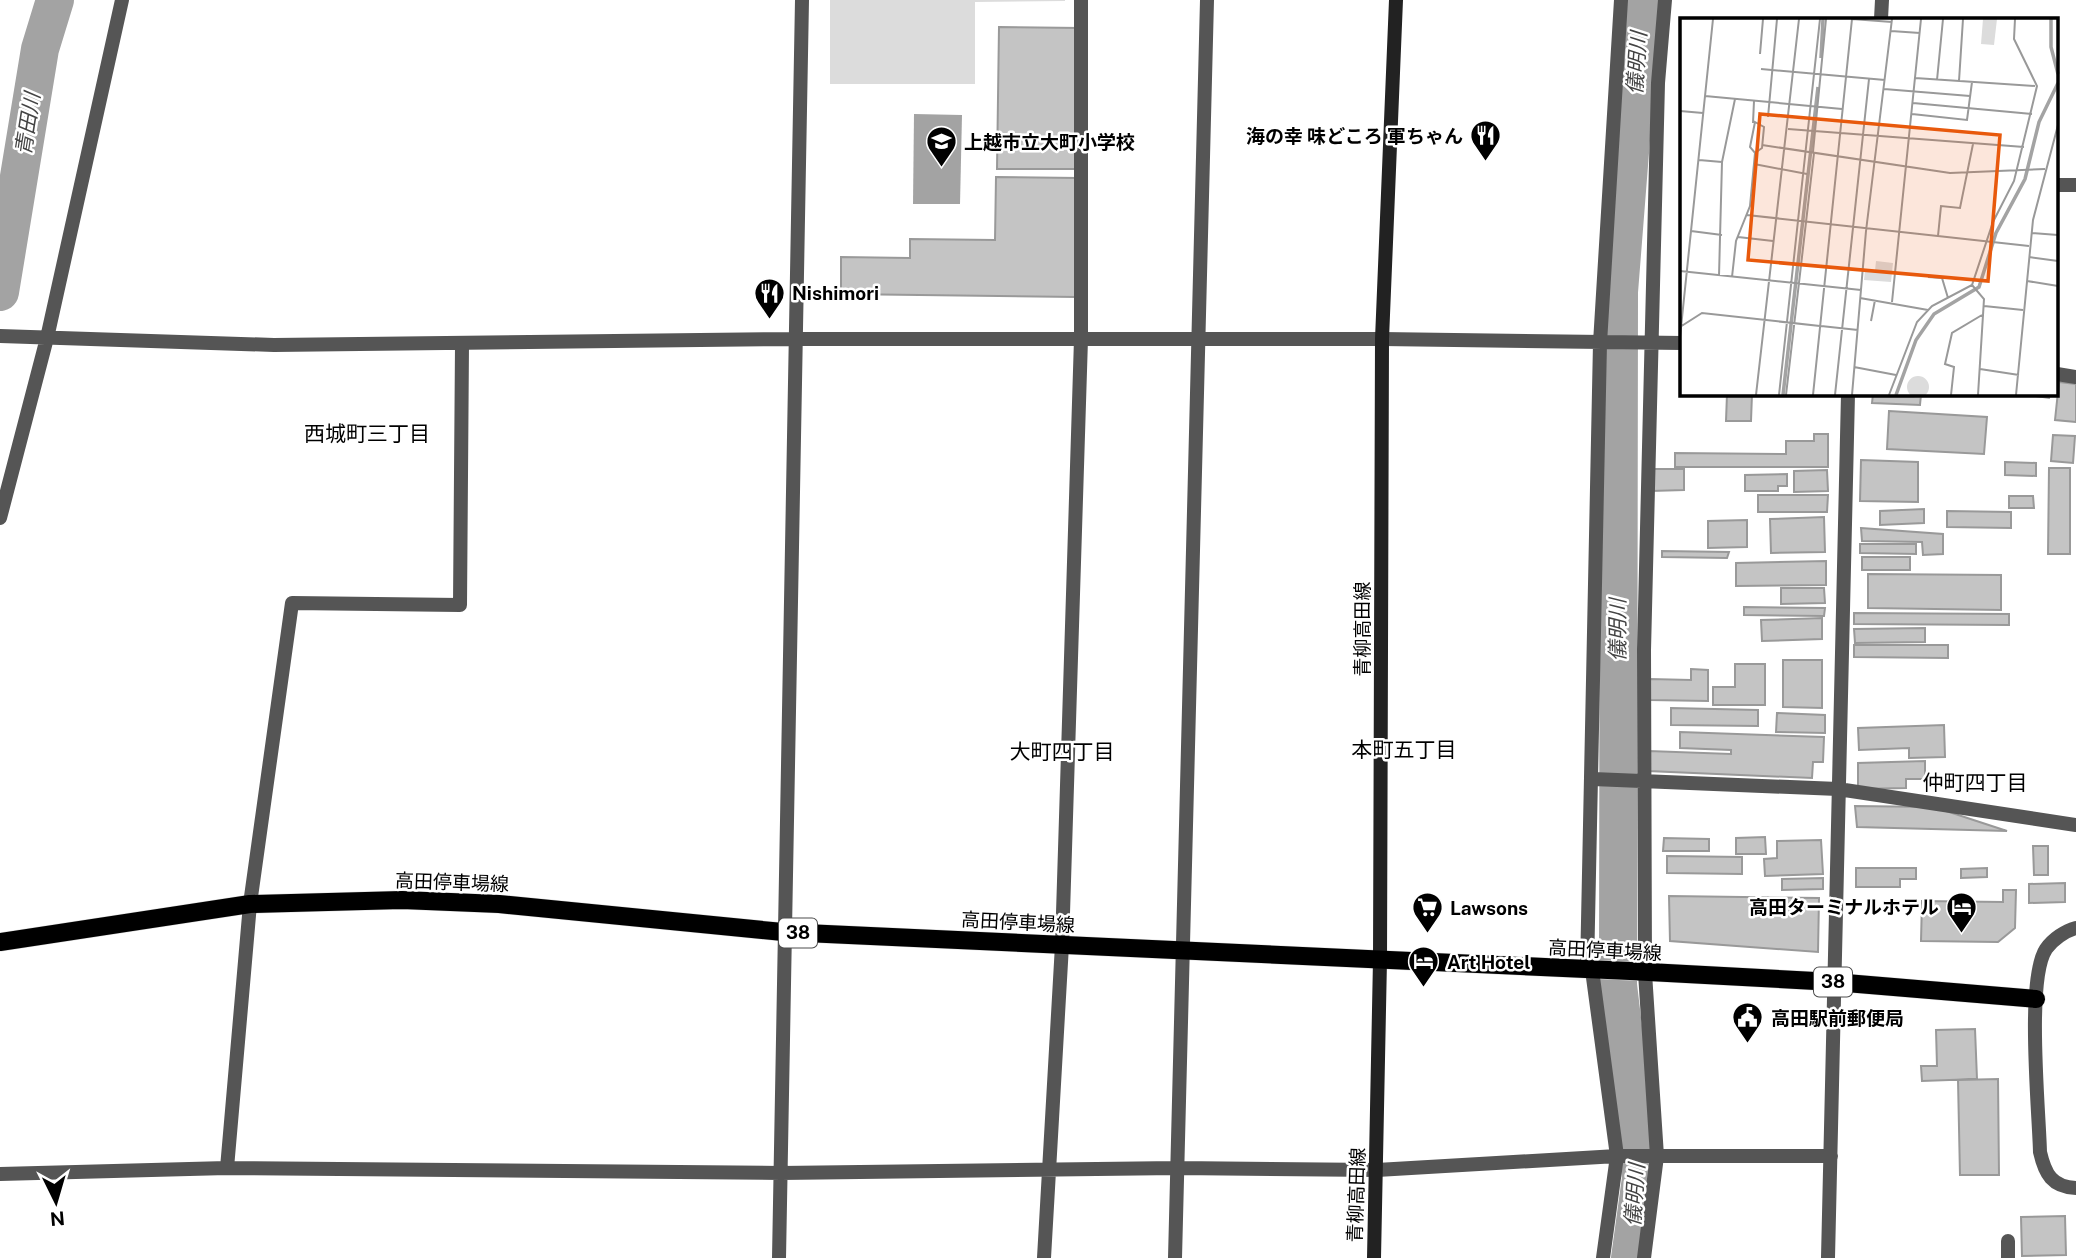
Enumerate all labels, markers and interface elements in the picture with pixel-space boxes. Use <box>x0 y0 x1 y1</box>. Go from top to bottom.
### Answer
inset map <box>1680 18 2058 396</box>
water label: 儀明川 <box>1622 29 1651 95</box>
water label: 青田川 <box>10 89 45 157</box>
restaurant icon: 海の幸 味どころ 軍ちゃん <box>1469 119 1503 163</box>
school or university icon: 上越市立大町小学校 <box>924 125 958 169</box>
place label: 海の幸 味どころ 軍ちゃん <box>1246 125 1463 147</box>
place label: 上越市立大町小学校 <box>964 131 1135 153</box>
restaurant icon: Nishimori <box>752 276 786 320</box>
place label: Nishimori <box>792 282 879 304</box>
district label: 西城町三丁目 <box>304 421 430 446</box>
street label: 青柳高田線 <box>1351 581 1373 677</box>
water label: 儀明川 <box>1605 597 1630 662</box>
district label: 本町五丁目 <box>1352 737 1457 762</box>
district label: 大町四丁目 <box>1010 739 1115 764</box>
district label: 仲町四丁目 <box>1923 770 2028 795</box>
street label: 高田停車場線 <box>395 869 509 895</box>
hotel icon: 高田ターミナルホテル <box>1945 890 1979 934</box>
supermarket icon: Lawsons <box>1410 891 1444 935</box>
place label: 高田ターミナルホテル <box>1749 896 1939 918</box>
place label: Lawsons <box>1450 897 1528 919</box>
street label: 高田停車場線 <box>960 908 1076 936</box>
road number: 38 <box>779 918 817 948</box>
street label: 高田停車場線 <box>1547 936 1663 964</box>
hotel icon: Art Hotel <box>1407 945 1441 989</box>
place label: Art Hotel <box>1447 951 1531 973</box>
road number: 38 <box>1814 967 1852 996</box>
public building icon: 高田駅前郵便局 <box>1731 1001 1765 1045</box>
place label: 高田駅前郵便局 <box>1771 1007 1904 1029</box>
street label: 青柳高田線 <box>1343 1147 1369 1243</box>
water label: 儀明川 <box>1620 1161 1649 1227</box>
north arrow <box>21 1167 91 1237</box>
text: N <box>49 1207 66 1231</box>

